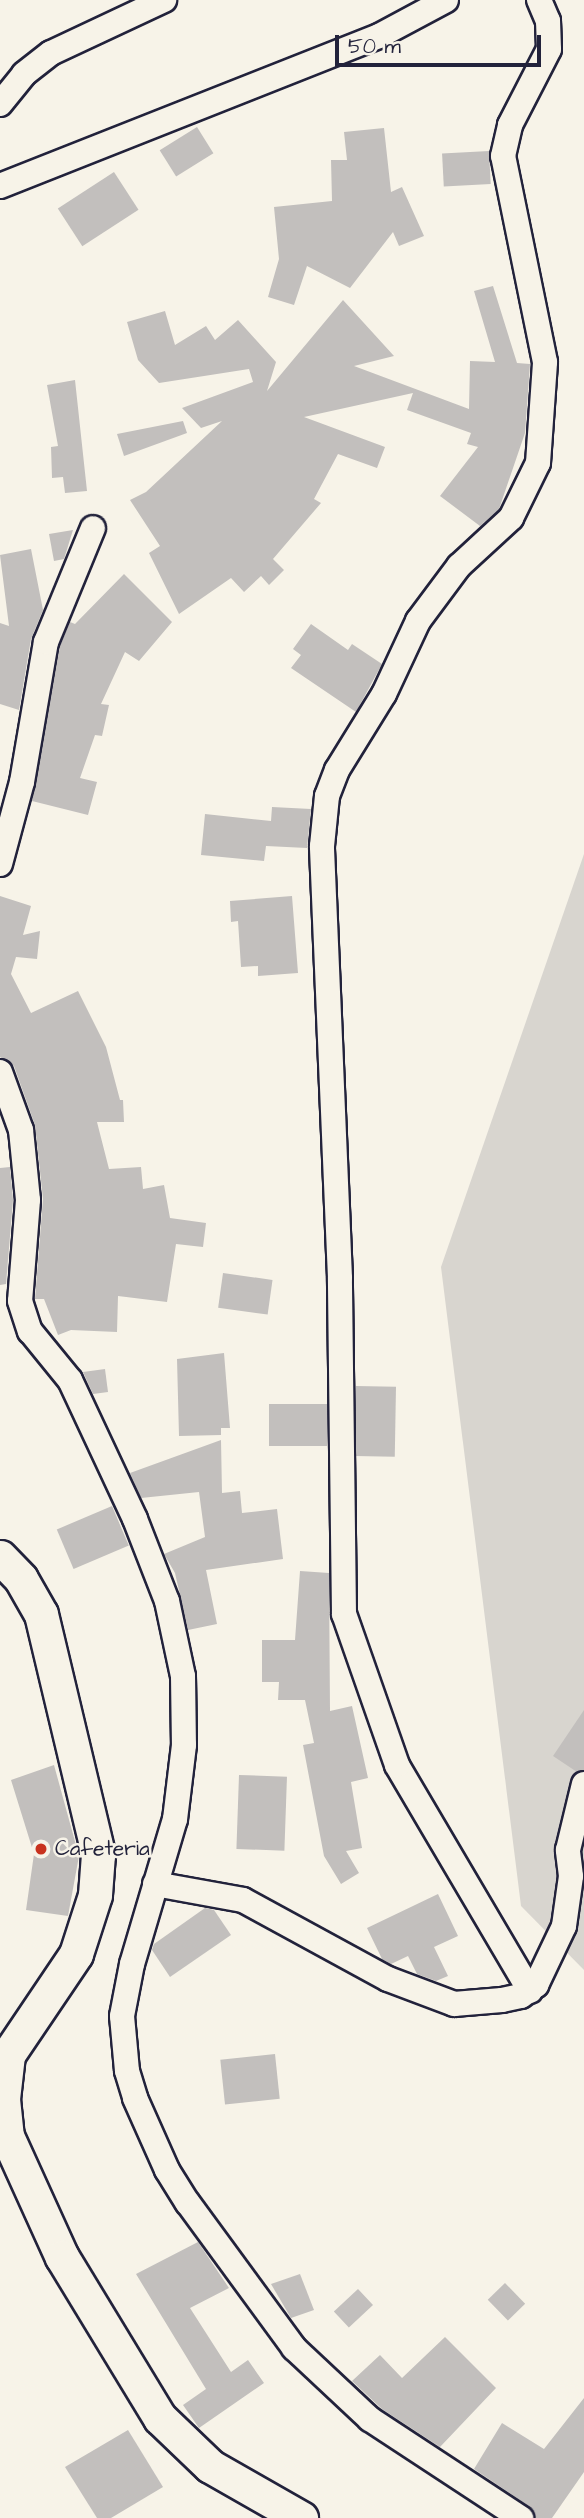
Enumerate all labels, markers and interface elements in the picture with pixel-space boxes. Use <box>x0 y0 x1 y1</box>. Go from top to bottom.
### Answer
scale bar <box>339 21 546 65</box>
text: 50 m <box>348 32 401 61</box>
place label: Cafeteria <box>55 1836 150 1862</box>
marker: Cafeteria <box>33 1841 49 1857</box>

